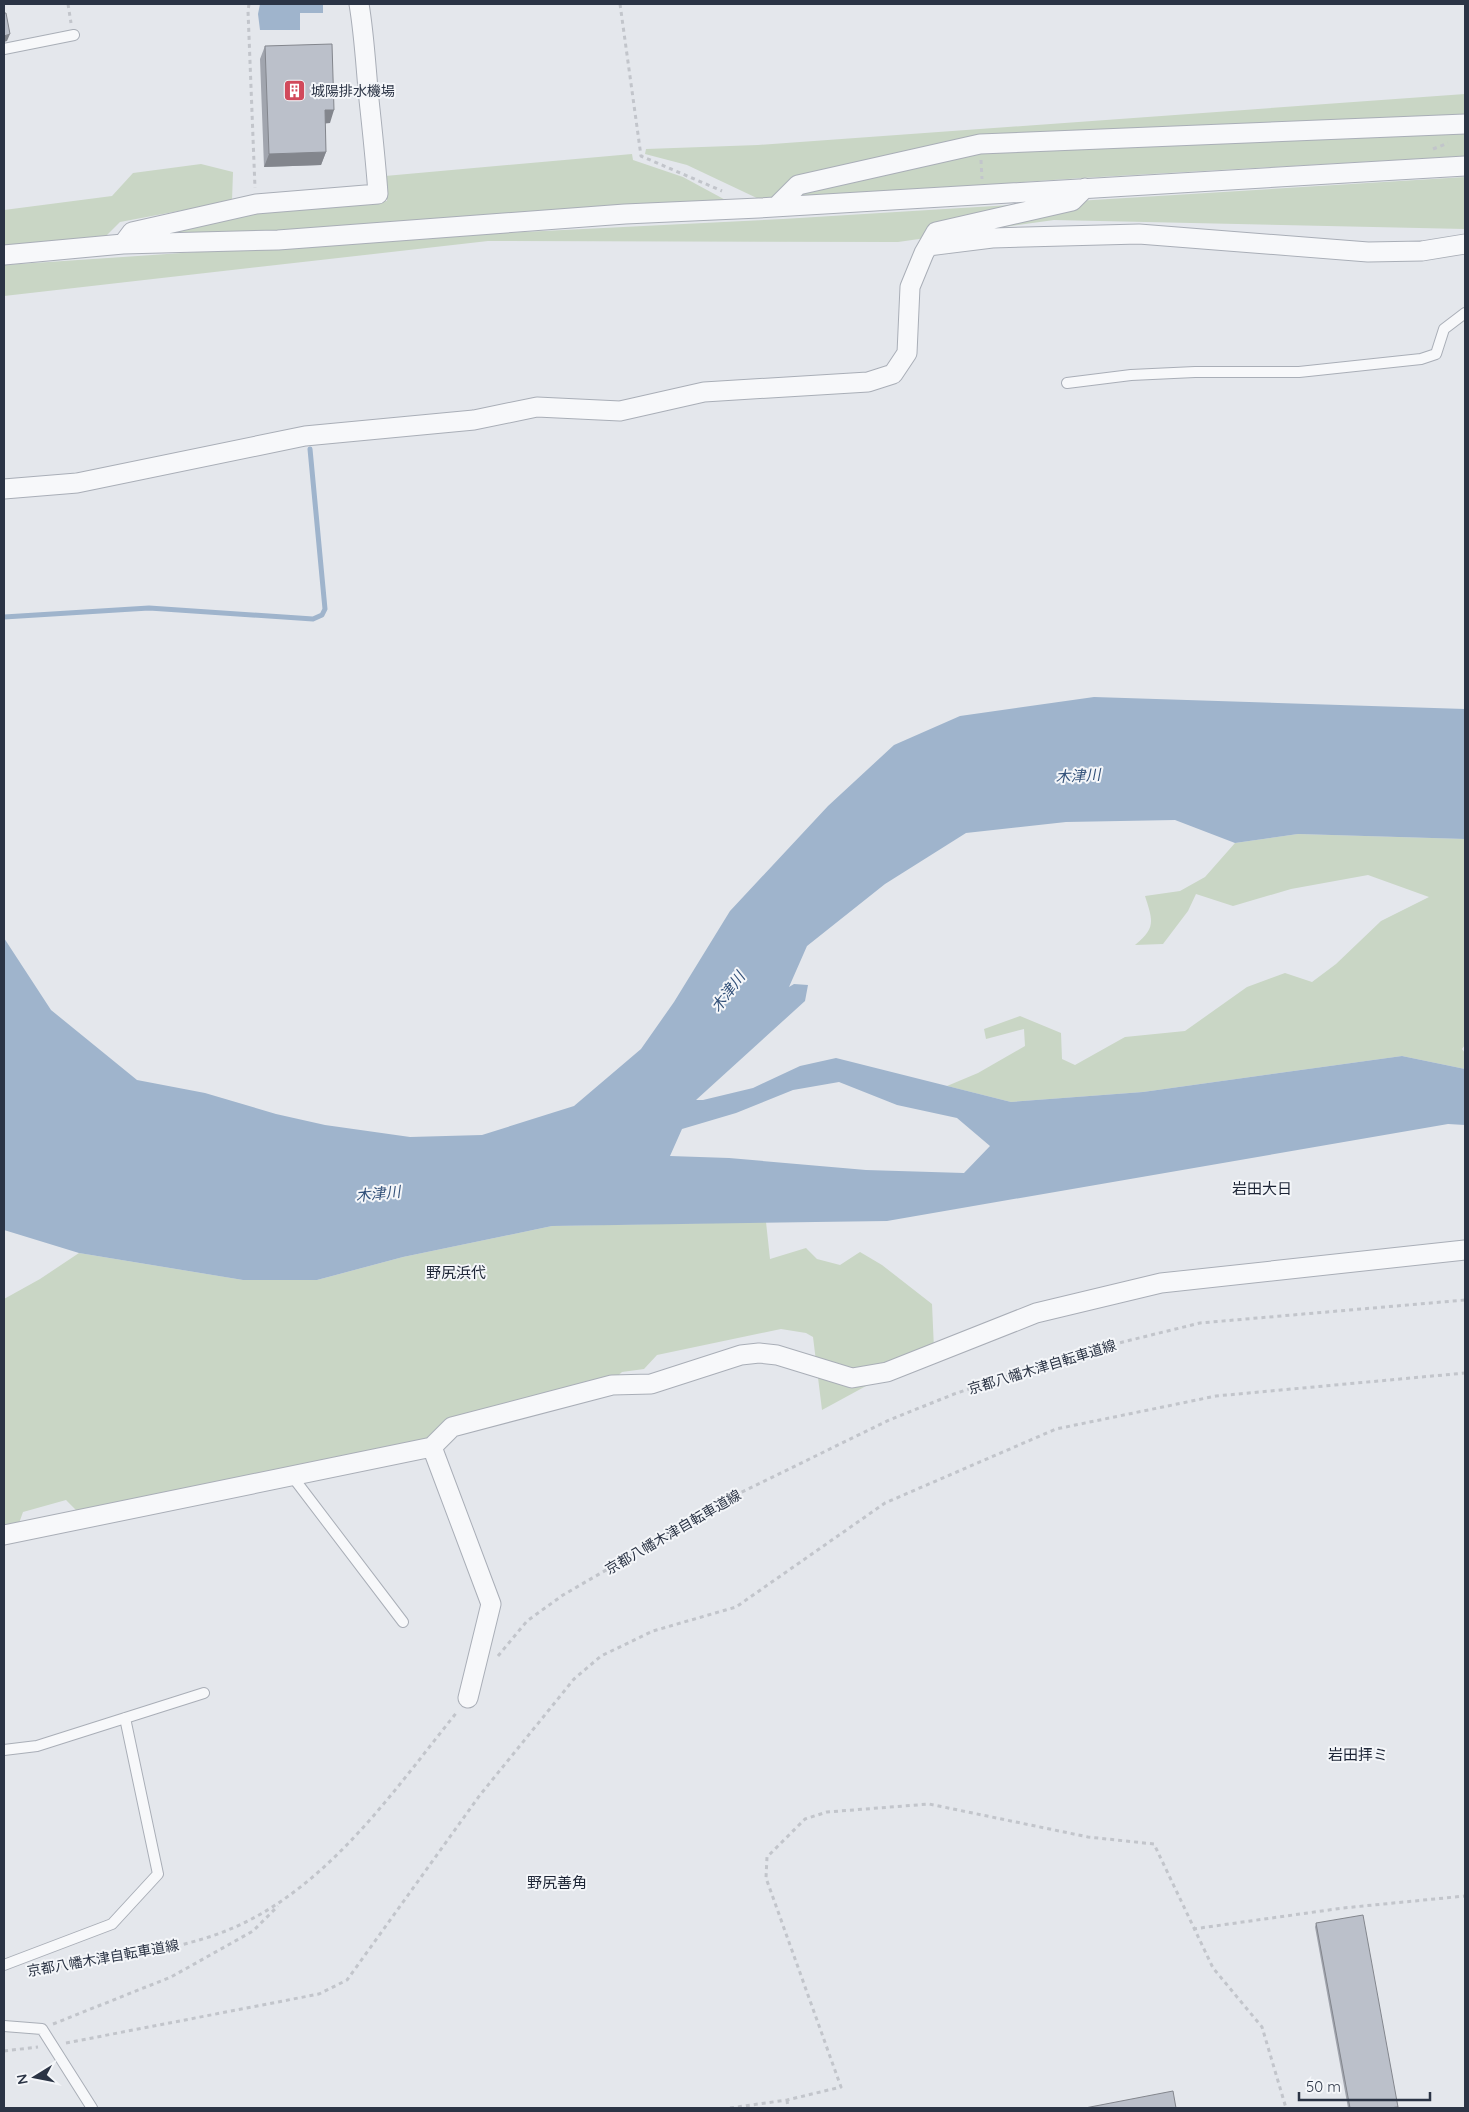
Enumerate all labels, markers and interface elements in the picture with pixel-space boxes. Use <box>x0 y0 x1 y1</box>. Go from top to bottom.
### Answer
building icon: 城陽排水機場 <box>283 79 307 103</box>
place label: 城陽排水機場 <box>311 82 395 100</box>
water label: 木津川 <box>1055 765 1103 786</box>
water label: 木津川 <box>706 966 750 1015</box>
district label: 岩田大日 <box>1232 1179 1292 1198</box>
water label: 木津川 <box>355 1181 403 1205</box>
district label: 野尻浜代 <box>426 1263 486 1282</box>
street label: 京都八幡木津自転車道線 <box>966 1336 1118 1398</box>
street label: 京都八幡木津自転車道線 <box>602 1486 744 1578</box>
district label: 岩田拝ミ <box>1328 1745 1388 1764</box>
district label: 野尻善角 <box>527 1873 587 1892</box>
street label: 京都八幡木津自転車道線 <box>26 1936 180 1980</box>
north arrow <box>10 2052 60 2102</box>
scale bar <box>1299 2070 1430 2102</box>
text: N <box>12 2073 32 2086</box>
text: 50 m <box>1306 2077 1341 2096</box>

